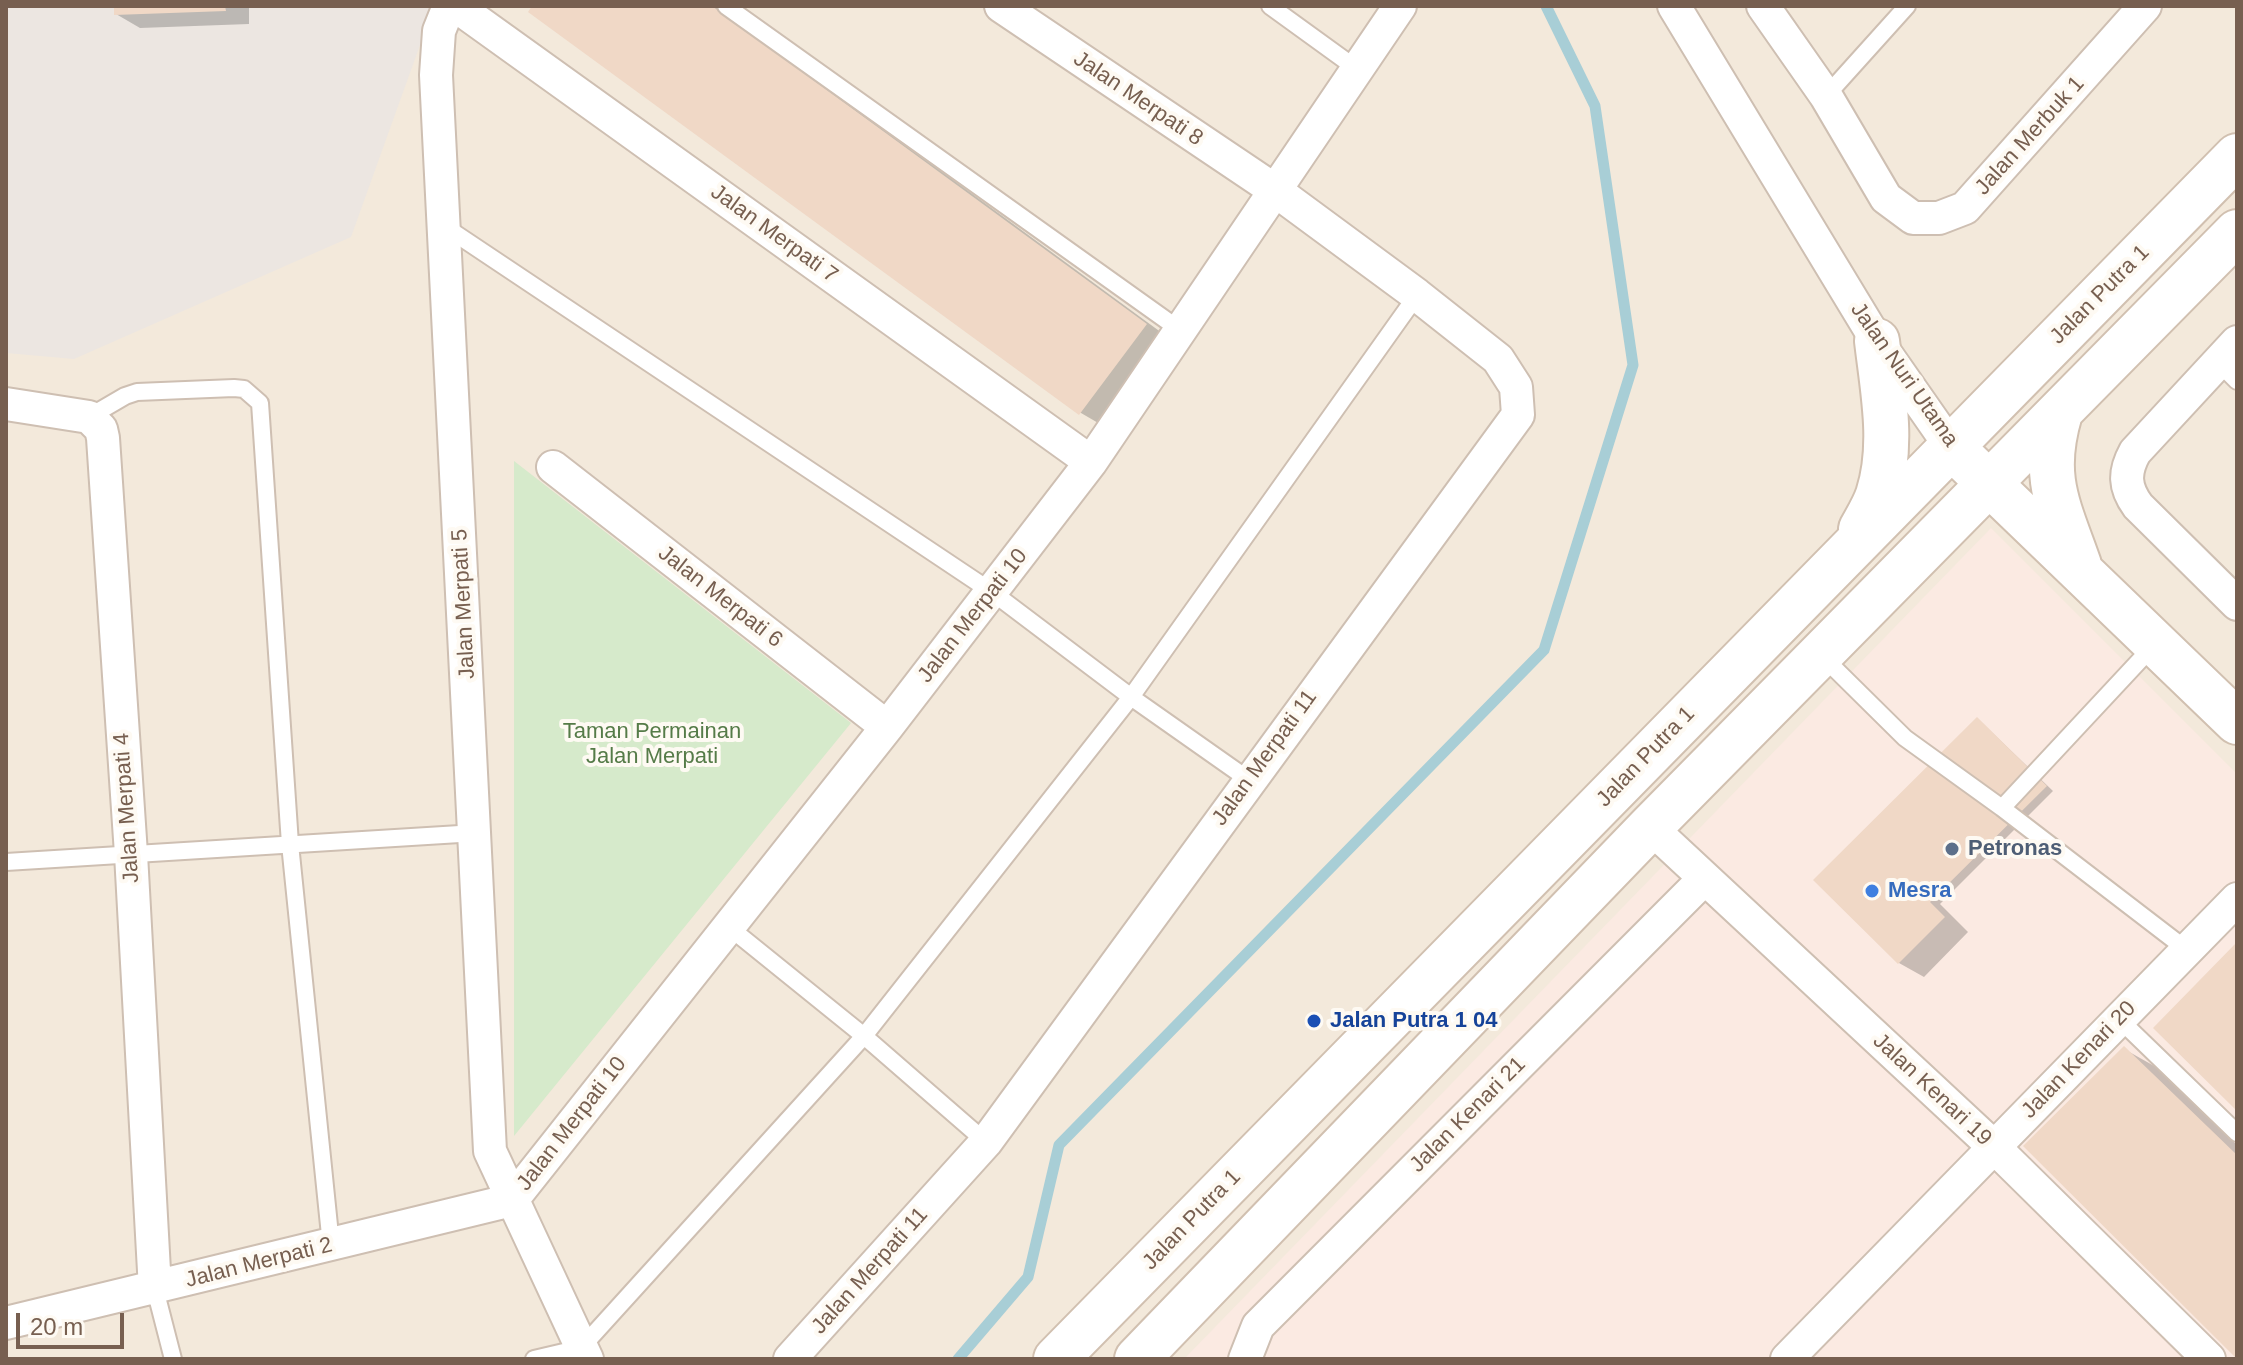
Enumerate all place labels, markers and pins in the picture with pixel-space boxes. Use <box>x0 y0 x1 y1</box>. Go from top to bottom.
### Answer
place label: Petronas <box>1968 836 2062 862</box>
marker: Petronas <box>1943 840 1961 858</box>
place label: Mesra <box>1888 878 1952 904</box>
marker: Mesra <box>1863 882 1881 900</box>
place label: Jalan Putra 1 04 <box>1330 1008 1498 1034</box>
marker: Jalan Putra 1 04 <box>1305 1012 1323 1030</box>

